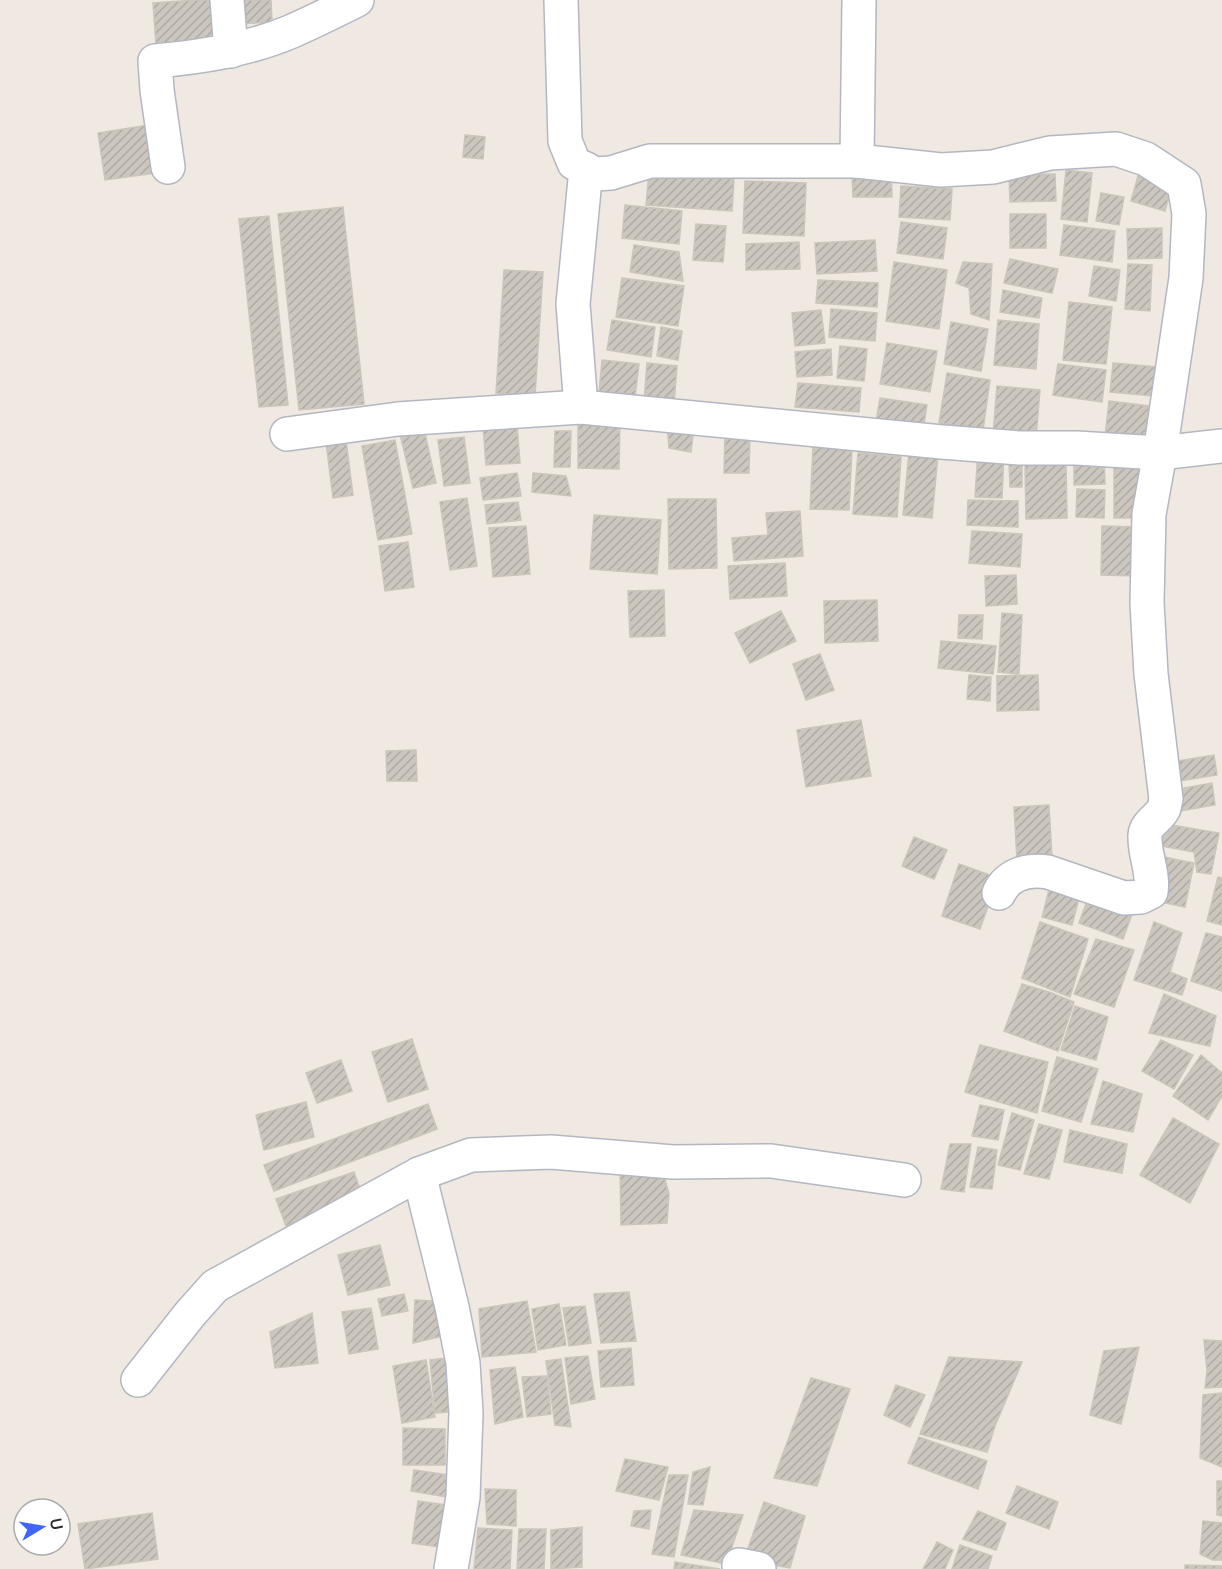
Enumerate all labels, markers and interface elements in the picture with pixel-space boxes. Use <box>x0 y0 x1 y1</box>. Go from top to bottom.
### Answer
north arrow <box>12 1497 72 1557</box>
text: U <box>45 1516 69 1532</box>

